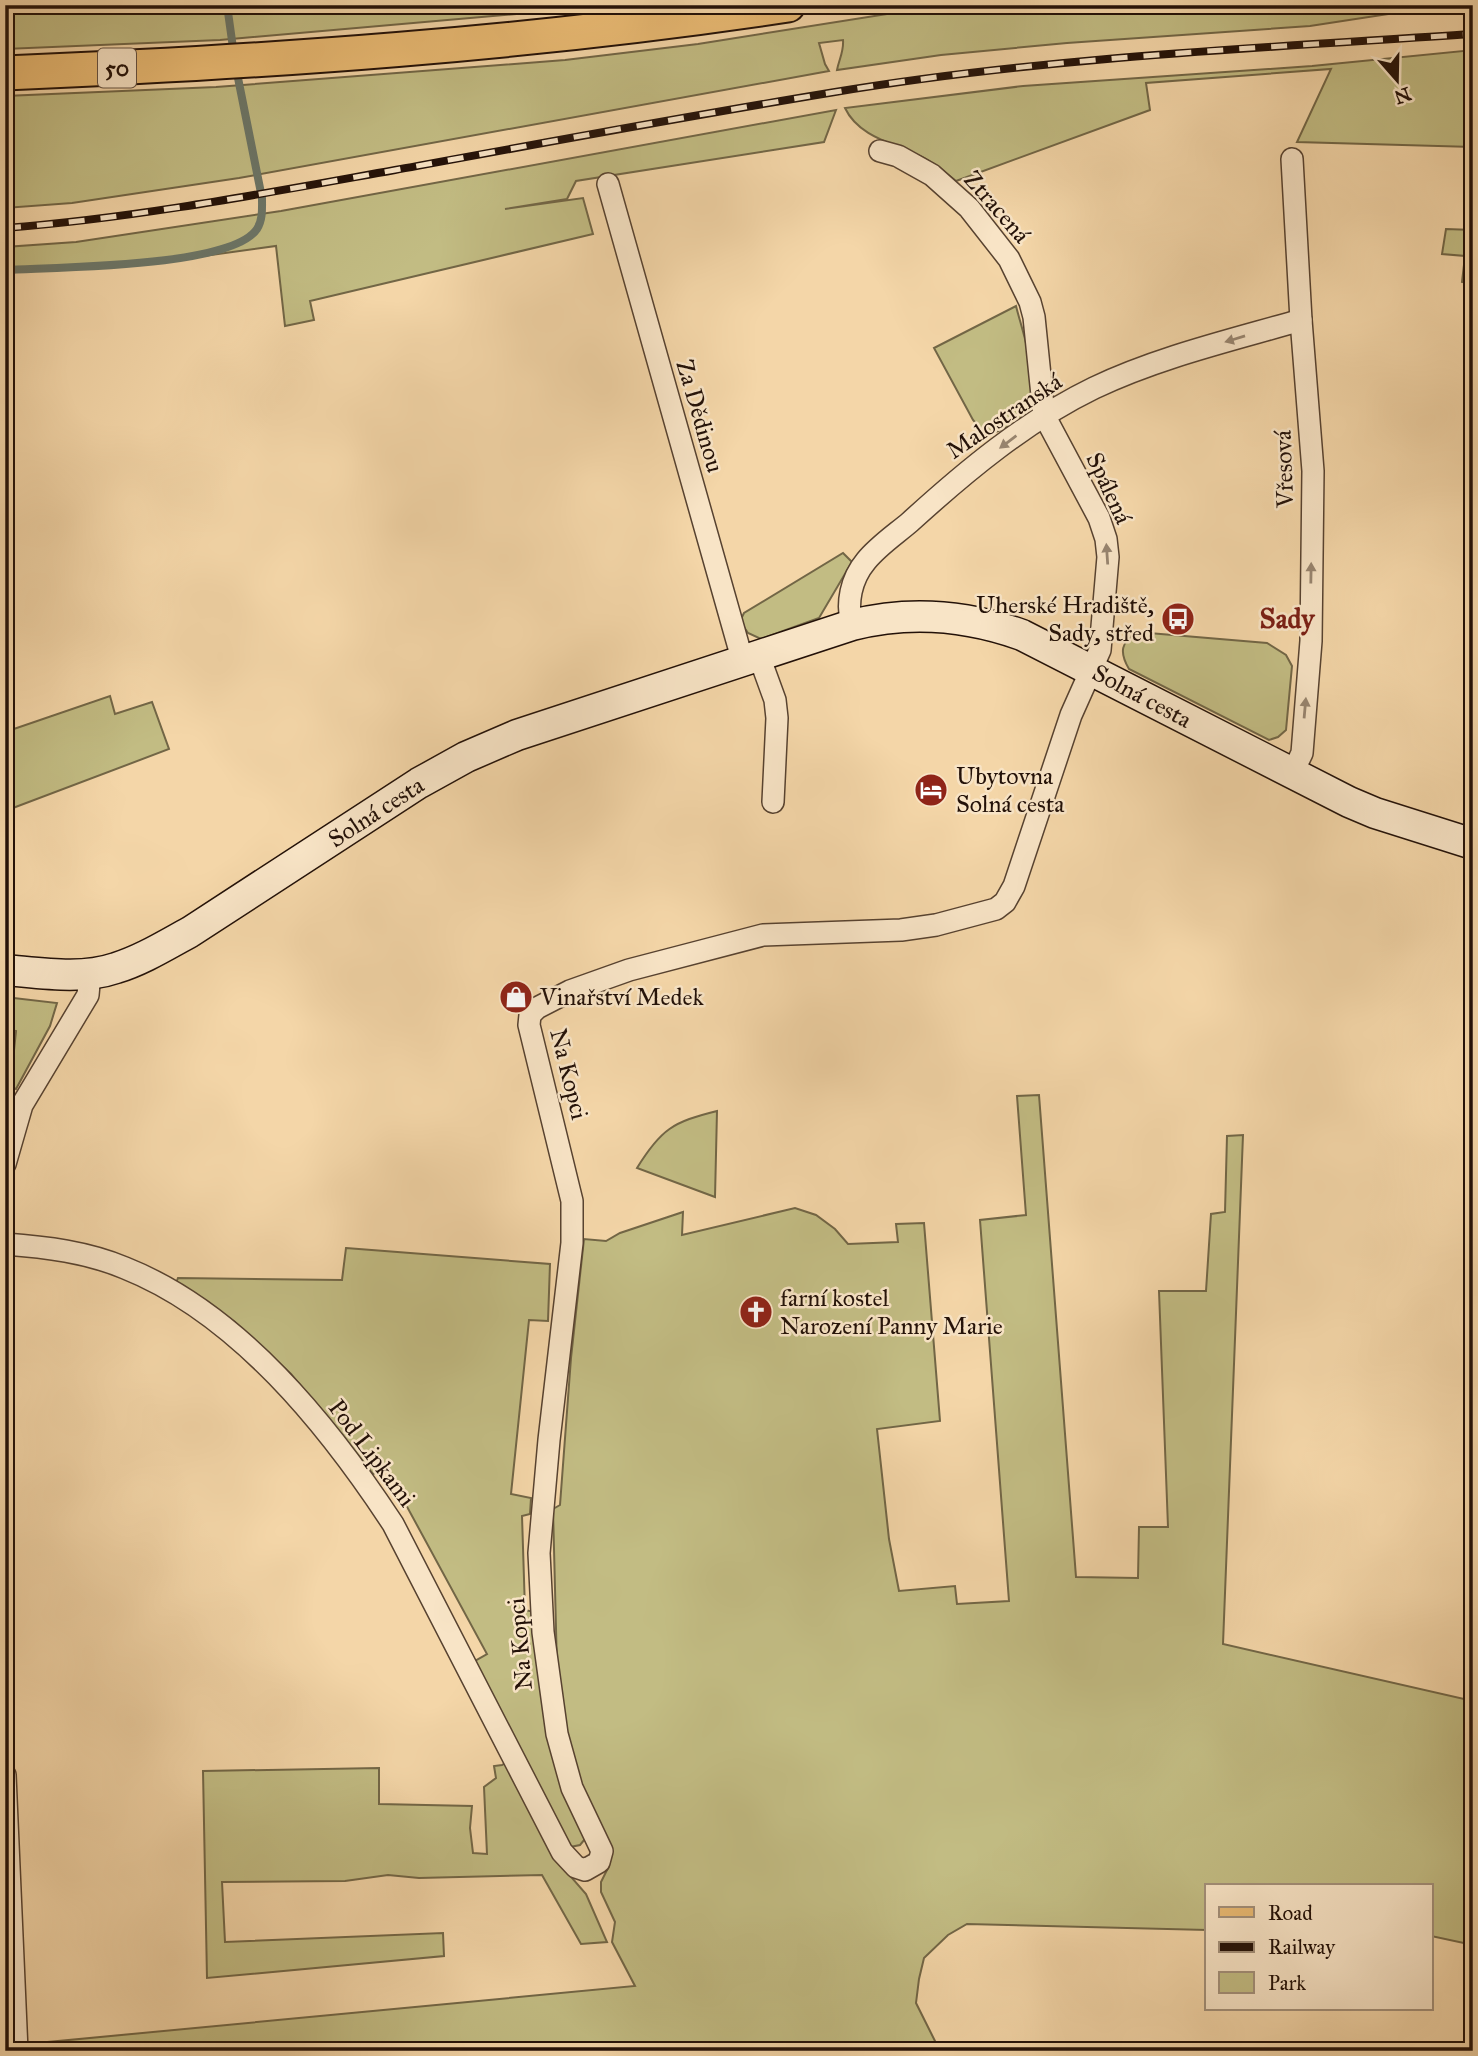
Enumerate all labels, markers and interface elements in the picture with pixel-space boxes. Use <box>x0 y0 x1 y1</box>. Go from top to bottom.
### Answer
north arrow <box>1362 46 1432 116</box>
road number: 50 <box>98 48 136 88</box>
text: N <box>1391 82 1414 109</box>
street label: Ztracená <box>958 165 1037 250</box>
one-way arrow <box>1225 335 1246 345</box>
street label: Za Dědinou <box>670 356 730 476</box>
street label: Malostranská <box>941 366 1068 466</box>
street label: Vřesová <box>1268 429 1300 509</box>
one-way arrow <box>998 435 1017 449</box>
street label: Spálená <box>1079 447 1139 529</box>
one-way arrow <box>1101 543 1112 565</box>
one-way arrow <box>1306 562 1317 584</box>
place label: Uherské Hradiště, Sady, střed <box>976 590 1154 648</box>
bus stop icon: Uherské Hradiště, Sady, střed <box>1159 600 1197 638</box>
district label: Sady <box>1260 601 1315 636</box>
street label: Solná cesta <box>1087 657 1198 735</box>
one-way arrow <box>1300 697 1311 719</box>
place label: Ubytovna Solná cesta <box>956 761 1065 819</box>
street label: Solná cesta <box>322 769 430 854</box>
hotel icon: Ubytovna Solná cesta <box>912 771 950 809</box>
shop icon: Vinařství Medek <box>497 978 535 1016</box>
place label: Vinařství Medek <box>539 982 704 1012</box>
street label: Na Kopci <box>543 1025 595 1123</box>
place label: farní kostel Narození Panny Marie <box>780 1283 1003 1341</box>
church icon: farní kostel Narození Panny Marie <box>737 1293 775 1331</box>
street label: Pod Lipkami <box>322 1393 422 1513</box>
street label: Na Kopci <box>501 1596 539 1692</box>
legend <box>1205 1884 1432 2010</box>
text: Road <box>1268 1900 1313 1926</box>
text: Railway <box>1268 1934 1336 1960</box>
text: Park <box>1268 1970 1306 1996</box>

